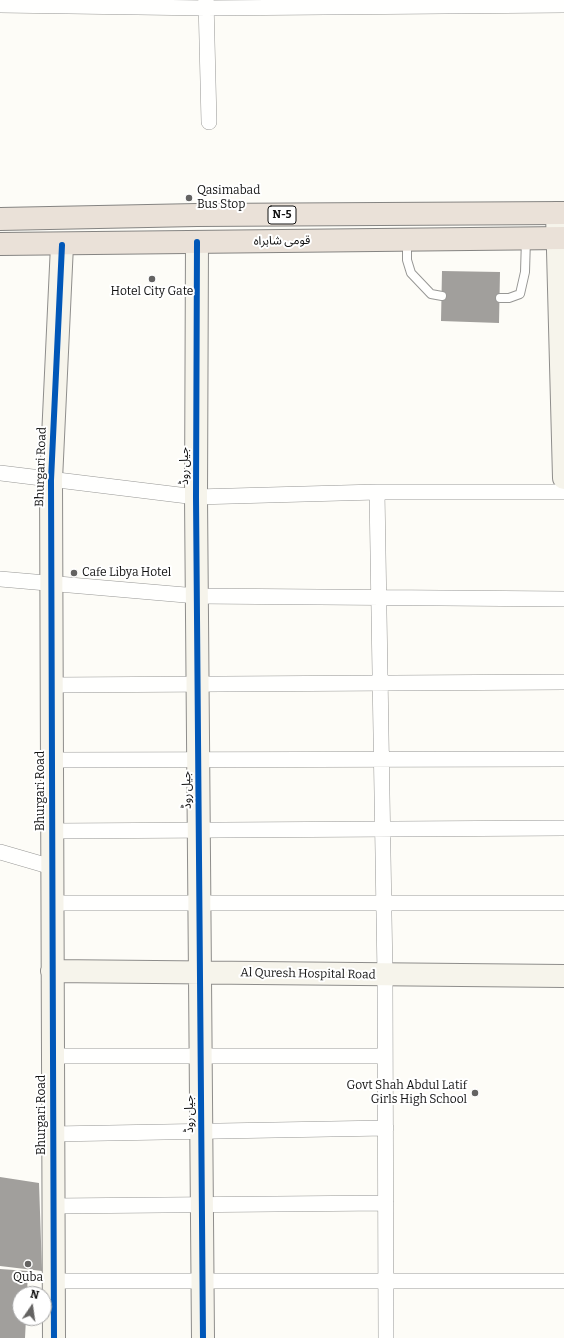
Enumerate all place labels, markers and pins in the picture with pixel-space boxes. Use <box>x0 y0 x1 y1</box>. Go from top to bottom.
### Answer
place label: Qasimabad Bus Stop <box>197 184 260 212</box>
marker: Qasimabad Bus Stop <box>184 193 194 203</box>
marker: Hotel City Gate <box>147 274 157 284</box>
place label: Hotel City Gate <box>111 285 193 299</box>
place label: Cafe Libya Hotel <box>82 566 171 580</box>
marker: Cafe Libya Hotel <box>69 568 79 578</box>
place label: Govt Shah Abdul Latif Girls High School <box>346 1079 467 1107</box>
marker: Govt Shah Abdul Latif Girls High School <box>470 1088 480 1098</box>
marker: Quba <box>23 1259 33 1269</box>
place label: Quba <box>13 1271 43 1285</box>

